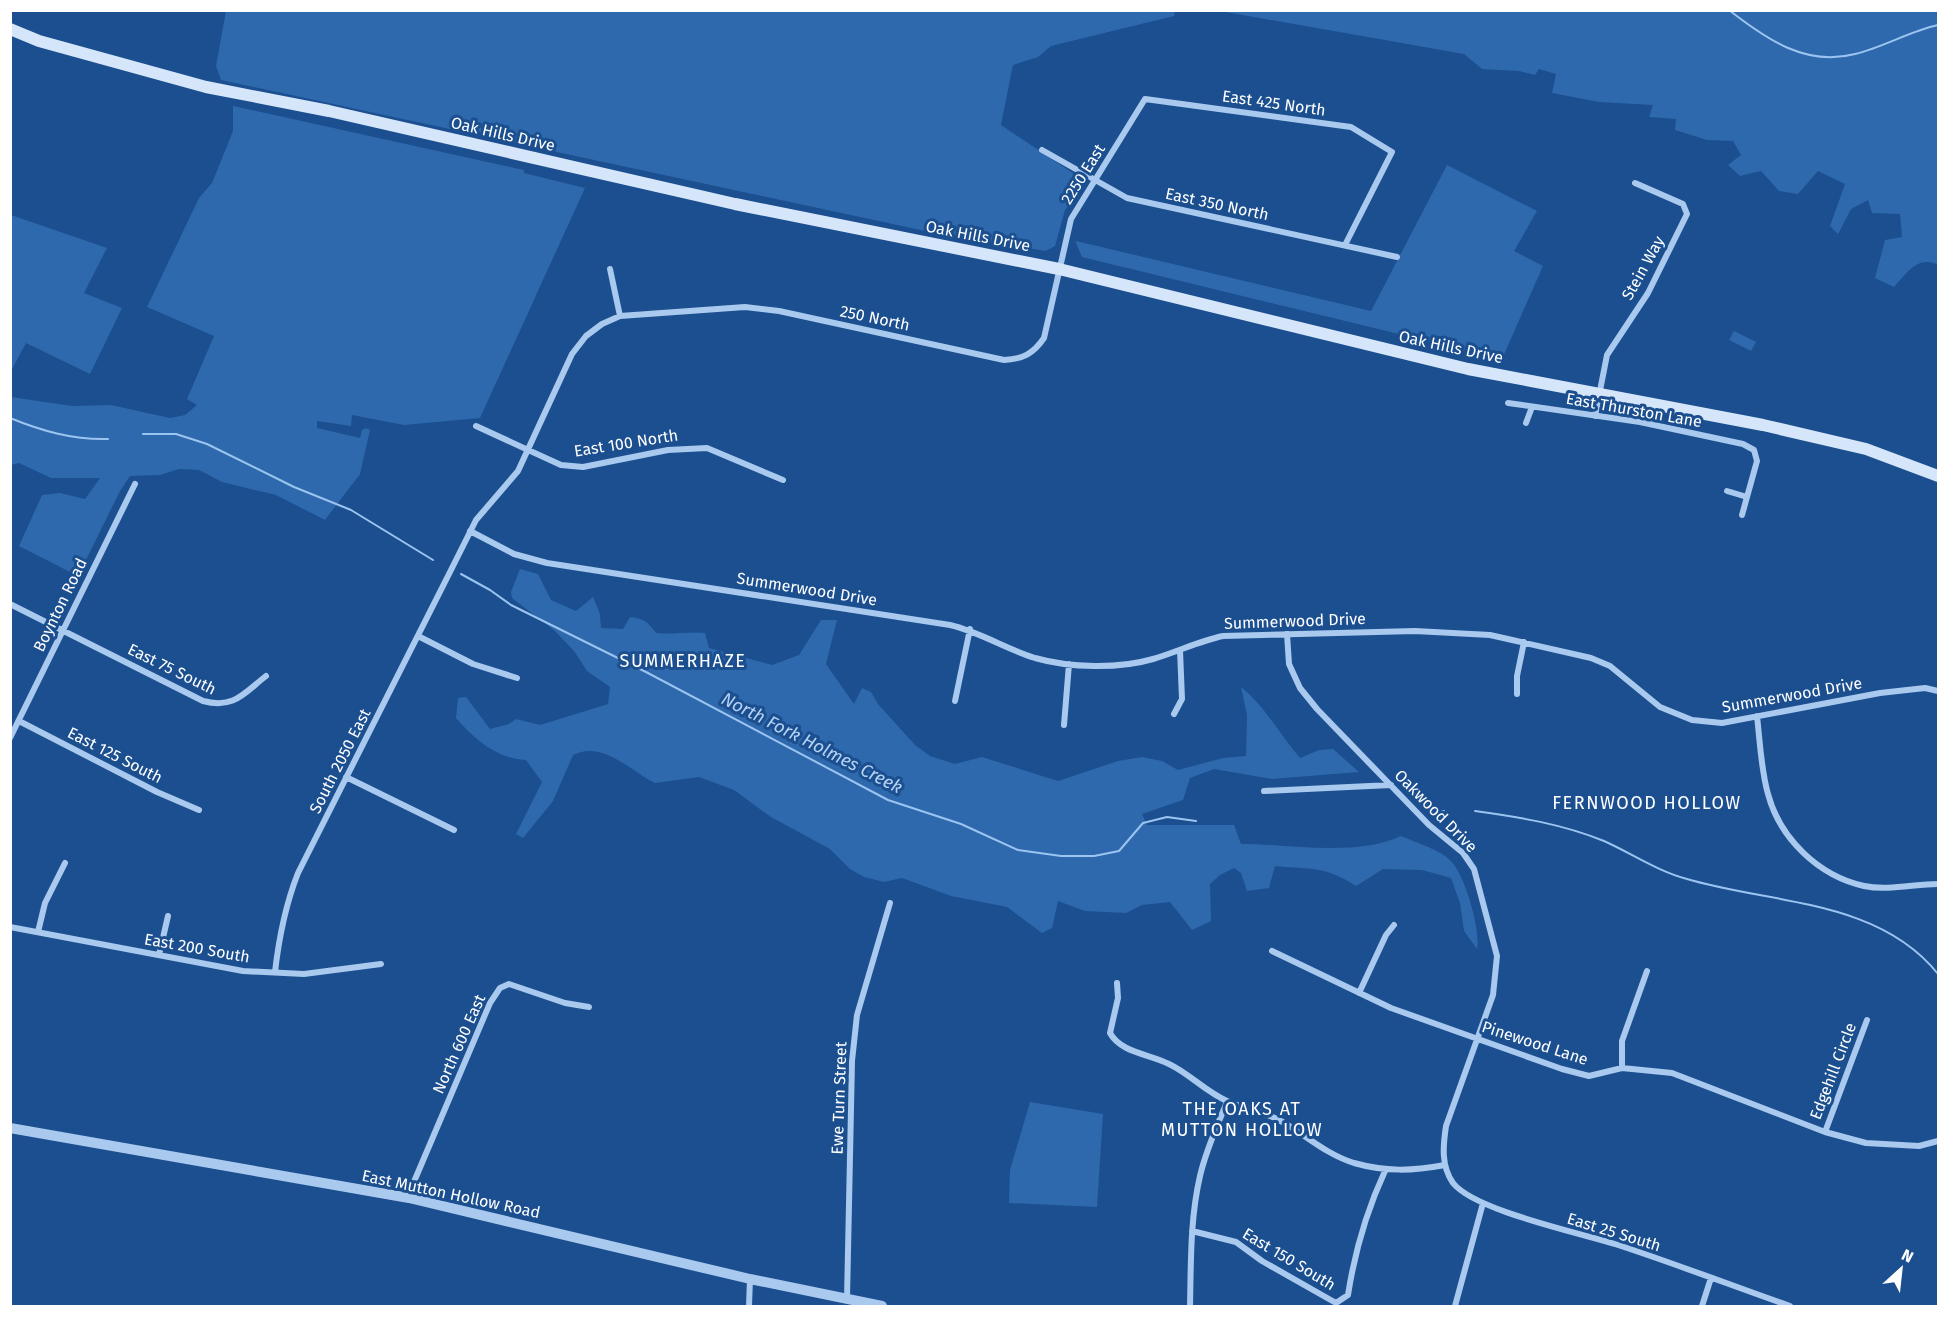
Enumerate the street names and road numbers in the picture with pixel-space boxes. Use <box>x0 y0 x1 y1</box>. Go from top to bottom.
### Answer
street label: East 425 North <box>1221 86 1327 120</box>
street label: Oak Hills Drive <box>449 113 557 155</box>
street label: 2250 East <box>1057 140 1109 208</box>
street label: East 350 North <box>1164 184 1270 224</box>
street label: Oak Hills Drive <box>924 217 1032 255</box>
street label: Stein Way <box>1618 233 1668 303</box>
street label: 250 North <box>838 301 912 335</box>
street label: Oak Hills Drive <box>1397 327 1505 367</box>
street label: East Thurston Lane <box>1564 389 1704 431</box>
street label: East 100 North <box>573 425 679 461</box>
street label: Boynton Road <box>29 555 91 655</box>
street label: Summerwood Drive <box>735 569 879 609</box>
street label: Summerwood Drive <box>1224 609 1366 633</box>
street label: East 75 South <box>125 639 219 699</box>
street label: Summerwood Drive <box>1721 673 1863 717</box>
street label: South 2050 East <box>305 705 375 817</box>
street label: East 125 South <box>64 723 166 787</box>
street label: Oakwood Drive <box>1391 766 1481 856</box>
street label: East 200 South <box>143 929 251 967</box>
street label: North 600 East <box>429 991 489 1097</box>
street label: Pinewood Lane <box>1480 1017 1590 1069</box>
street label: Edgehill Circle <box>1806 1020 1860 1122</box>
street label: Ewe Turn Street <box>828 1041 850 1155</box>
street label: East Mutton Hollow Road <box>360 1166 542 1222</box>
street label: East 25 South <box>1565 1209 1663 1255</box>
street label: East 150 South <box>1239 1224 1339 1294</box>

